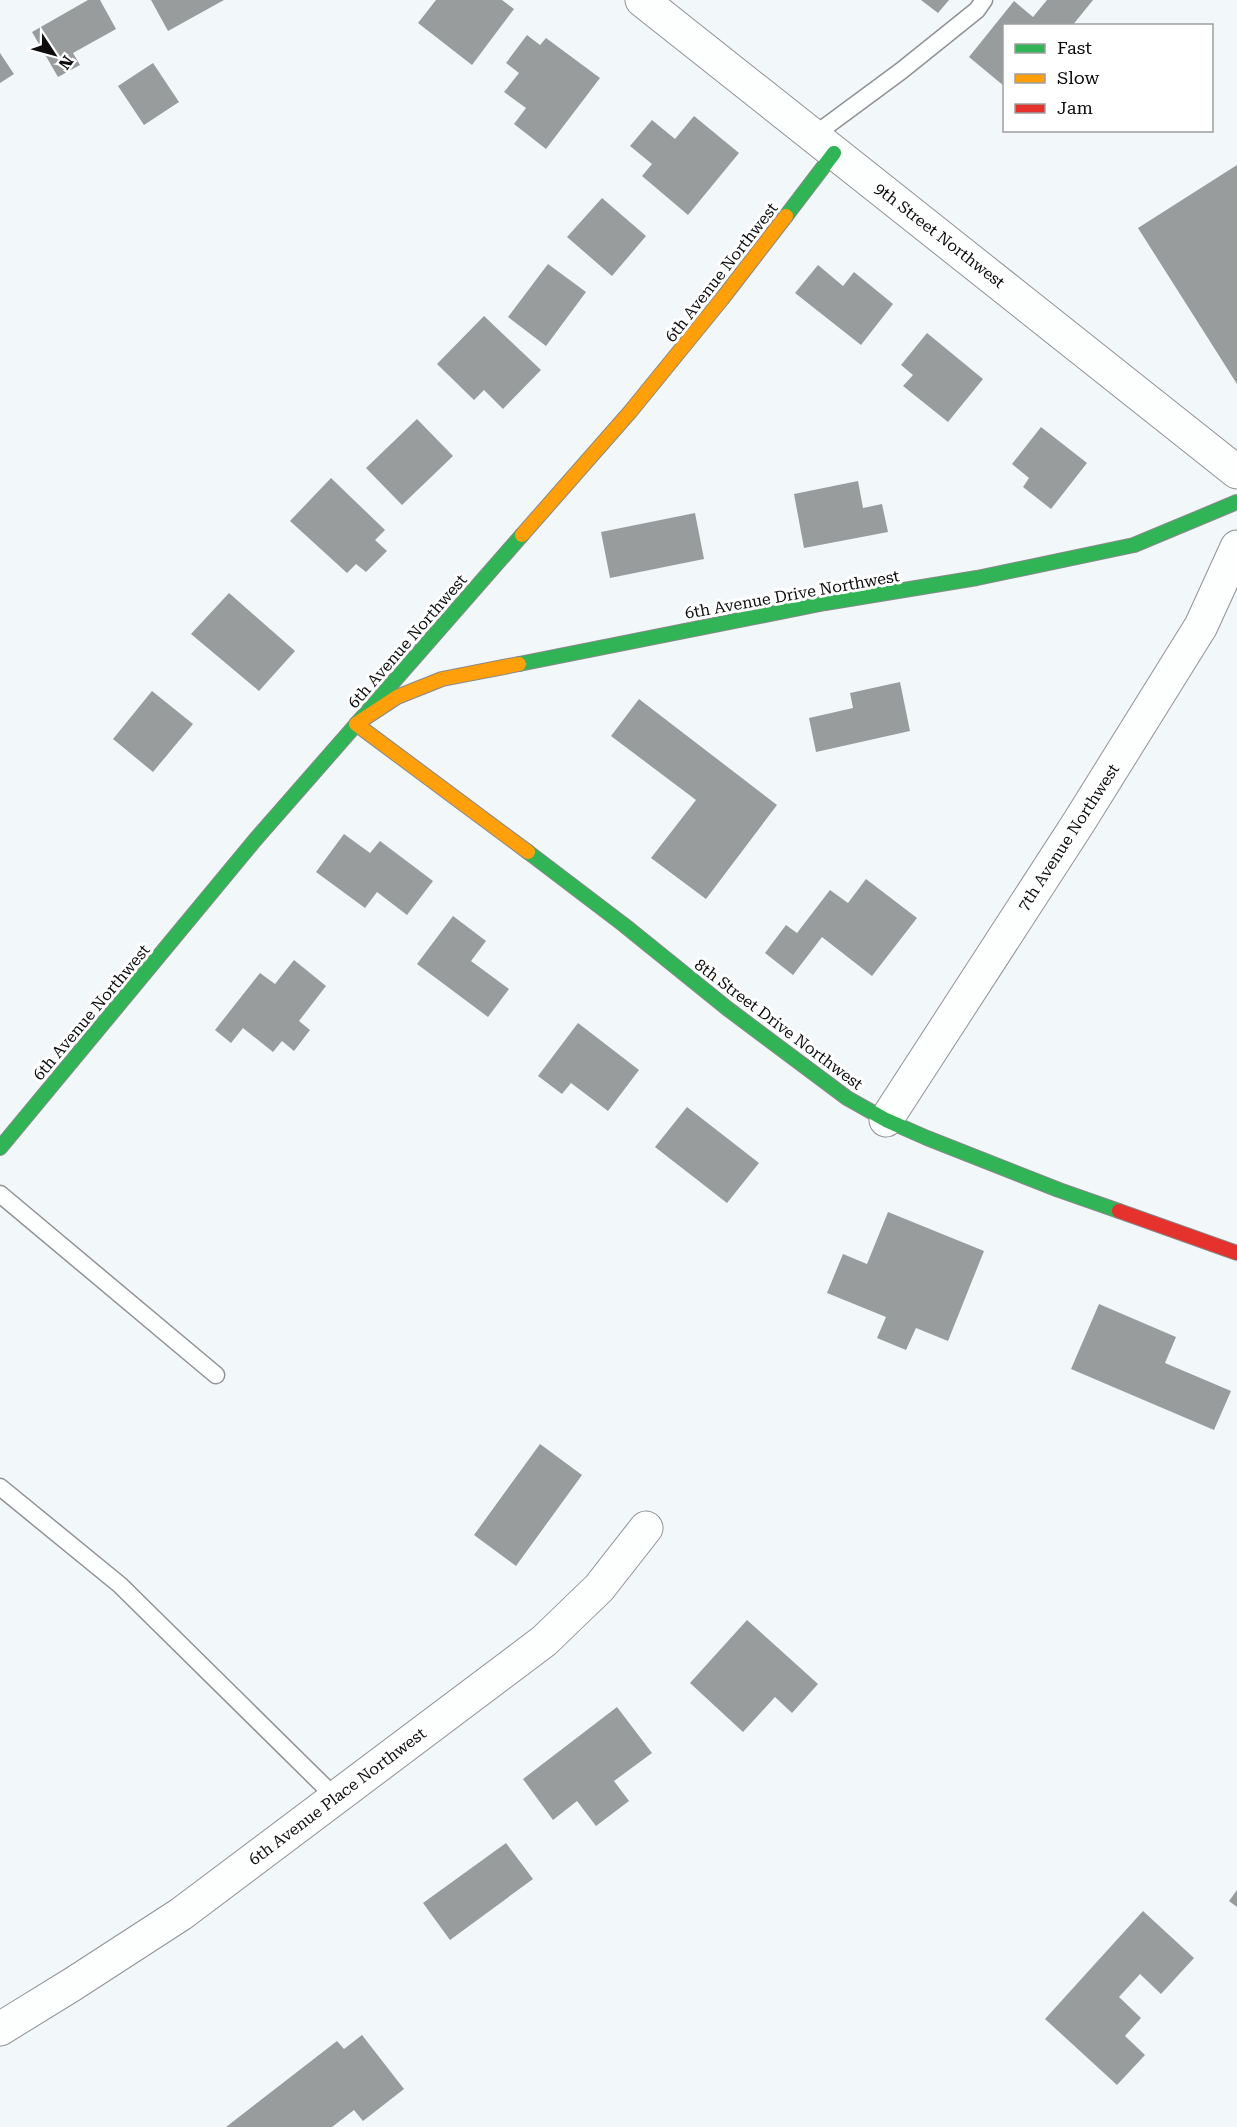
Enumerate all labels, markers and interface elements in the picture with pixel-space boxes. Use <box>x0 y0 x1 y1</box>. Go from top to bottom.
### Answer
north arrow <box>24 24 84 84</box>
legend <box>1003 24 1213 132</box>
text: Fast <box>1057 37 1092 58</box>
text: N <box>54 52 77 73</box>
text: Slow <box>1057 67 1099 88</box>
text: Jam <box>1057 97 1093 118</box>
street label: 9th Street Northwest <box>871 179 1009 292</box>
street label: 6th Avenue Northwest <box>661 199 782 346</box>
street label: 6th Avenue Drive Northwest <box>683 566 901 623</box>
street label: 6th Avenue Northwest <box>344 570 471 712</box>
street label: 7th Avenue Northwest <box>1014 760 1123 914</box>
street label: 6th Avenue Northwest <box>29 941 154 1084</box>
street label: 8th Street Drive Northwest <box>691 955 867 1094</box>
street label: 6th Avenue Place Northwest <box>245 1724 430 1869</box>

